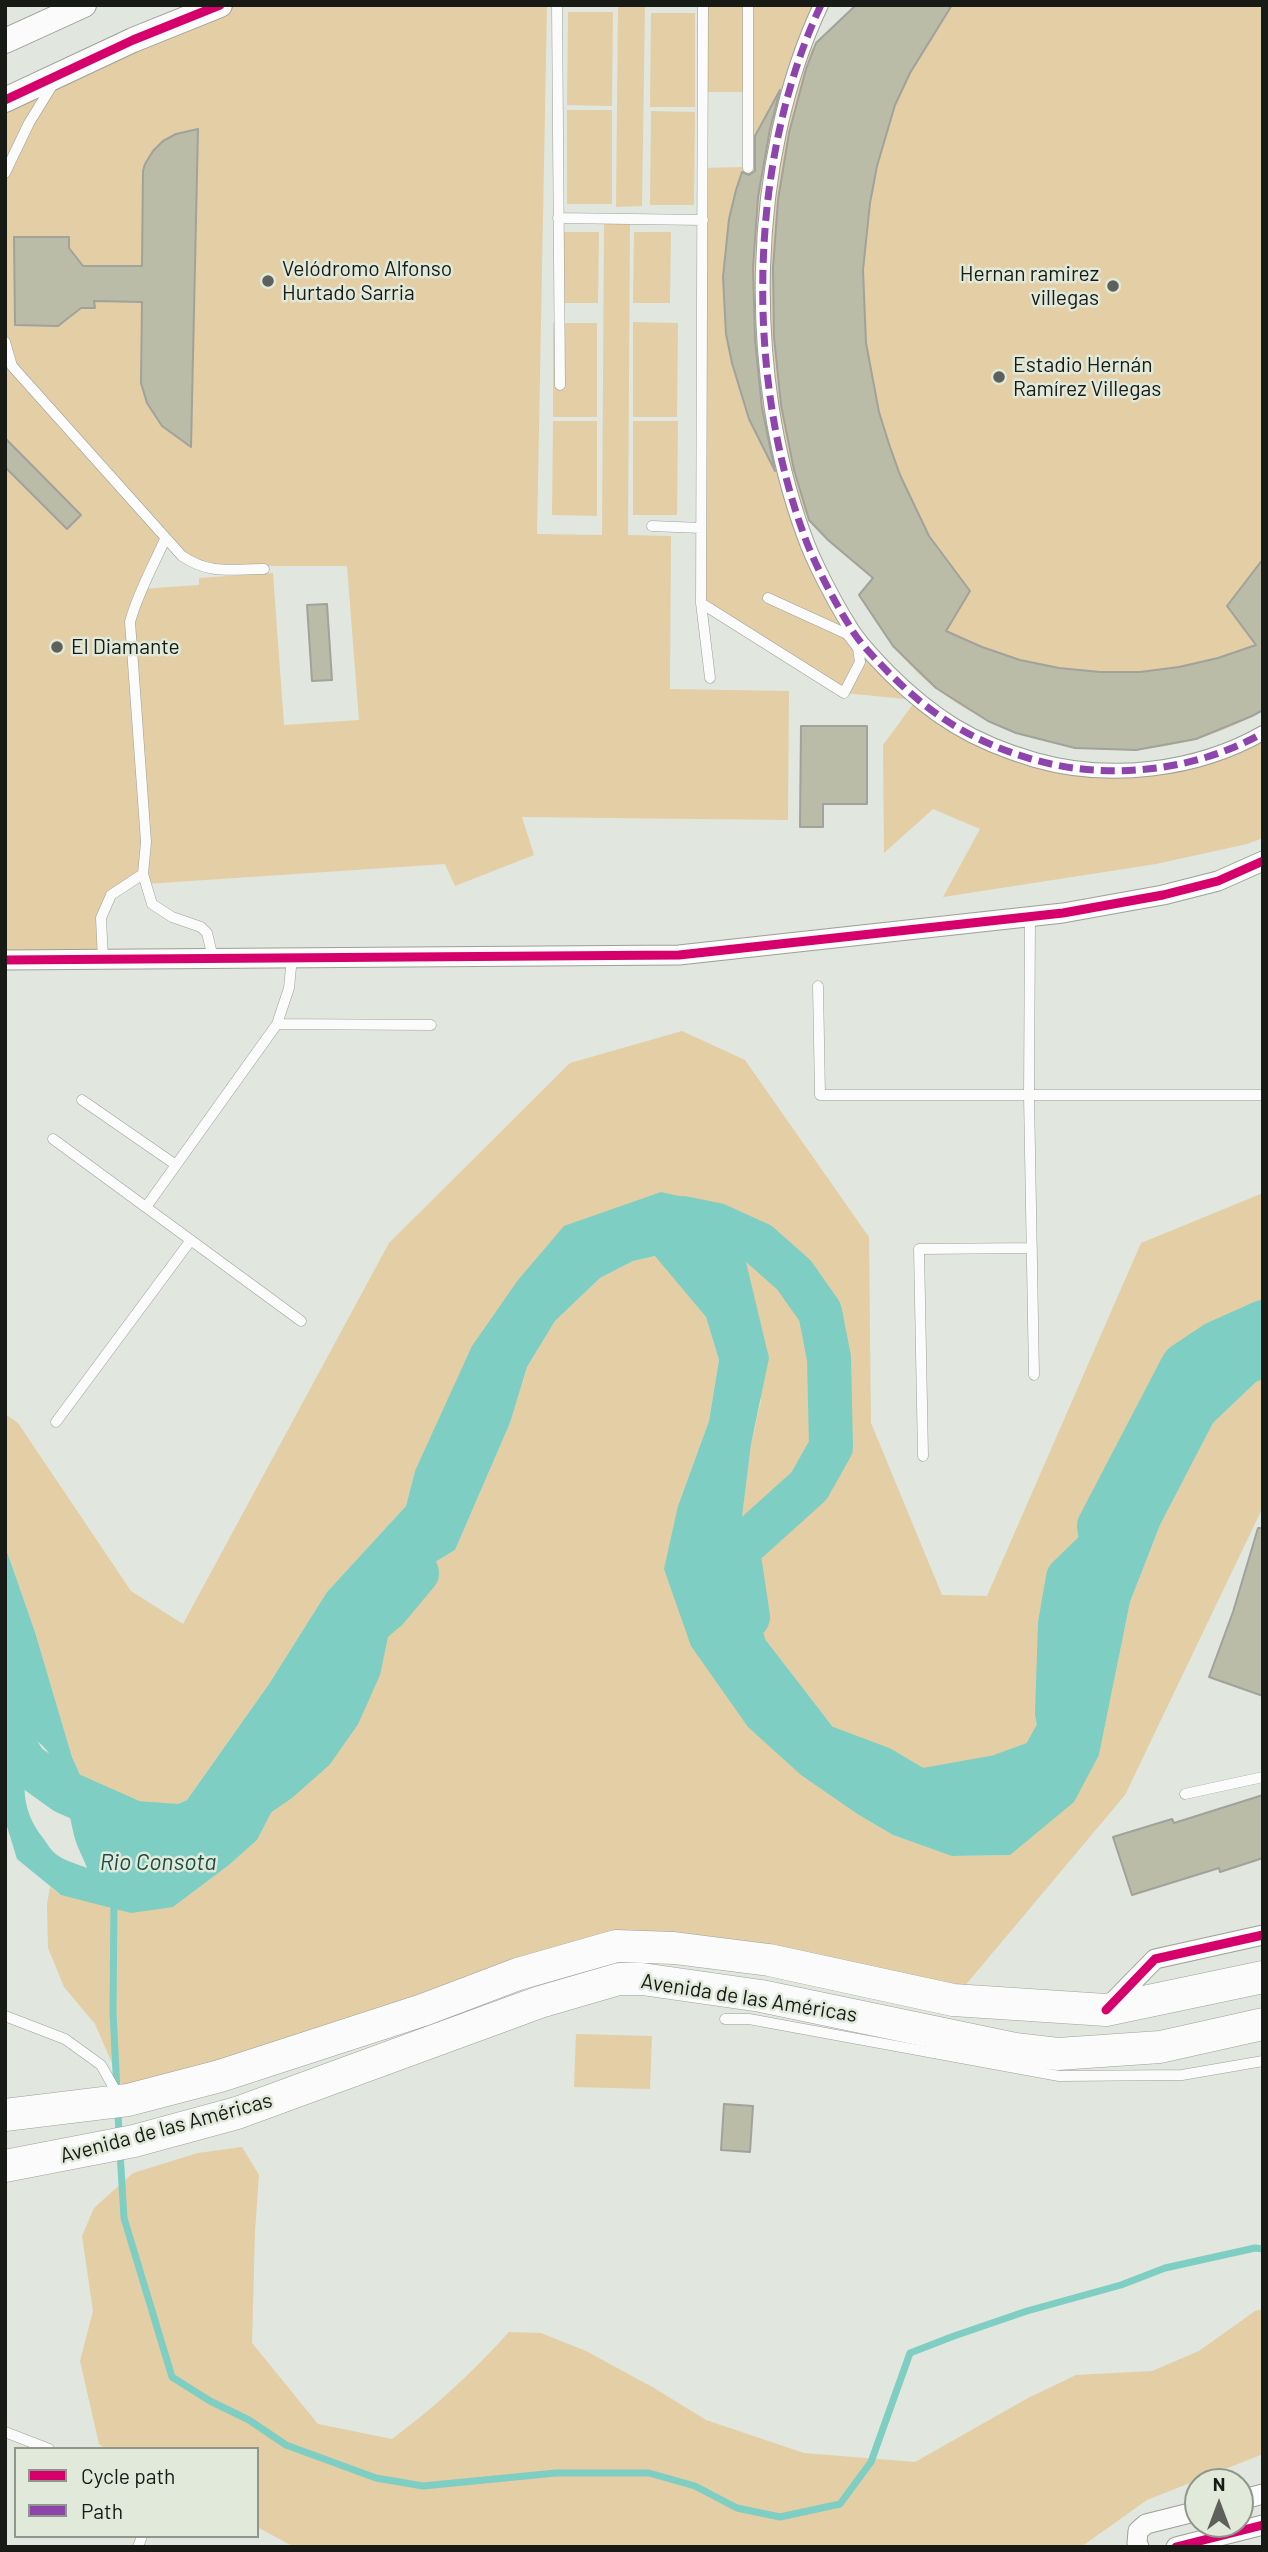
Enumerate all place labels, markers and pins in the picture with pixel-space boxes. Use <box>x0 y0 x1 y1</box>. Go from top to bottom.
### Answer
place label: Velódromo Alfonso Hurtado Sarria <box>282 256 452 306</box>
place label: Hernan ramirez villegas <box>960 261 1099 311</box>
marker: Velódromo Alfonso Hurtado Sarria <box>260 273 276 289</box>
marker: Hernan ramirez villegas <box>1105 278 1121 294</box>
place label: Estadio Hernán Ramírez Villegas <box>1013 352 1161 402</box>
marker: Estadio Hernán Ramírez Villegas <box>991 369 1007 385</box>
place label: El Diamante <box>71 634 180 660</box>
marker: El Diamante <box>49 639 65 655</box>

